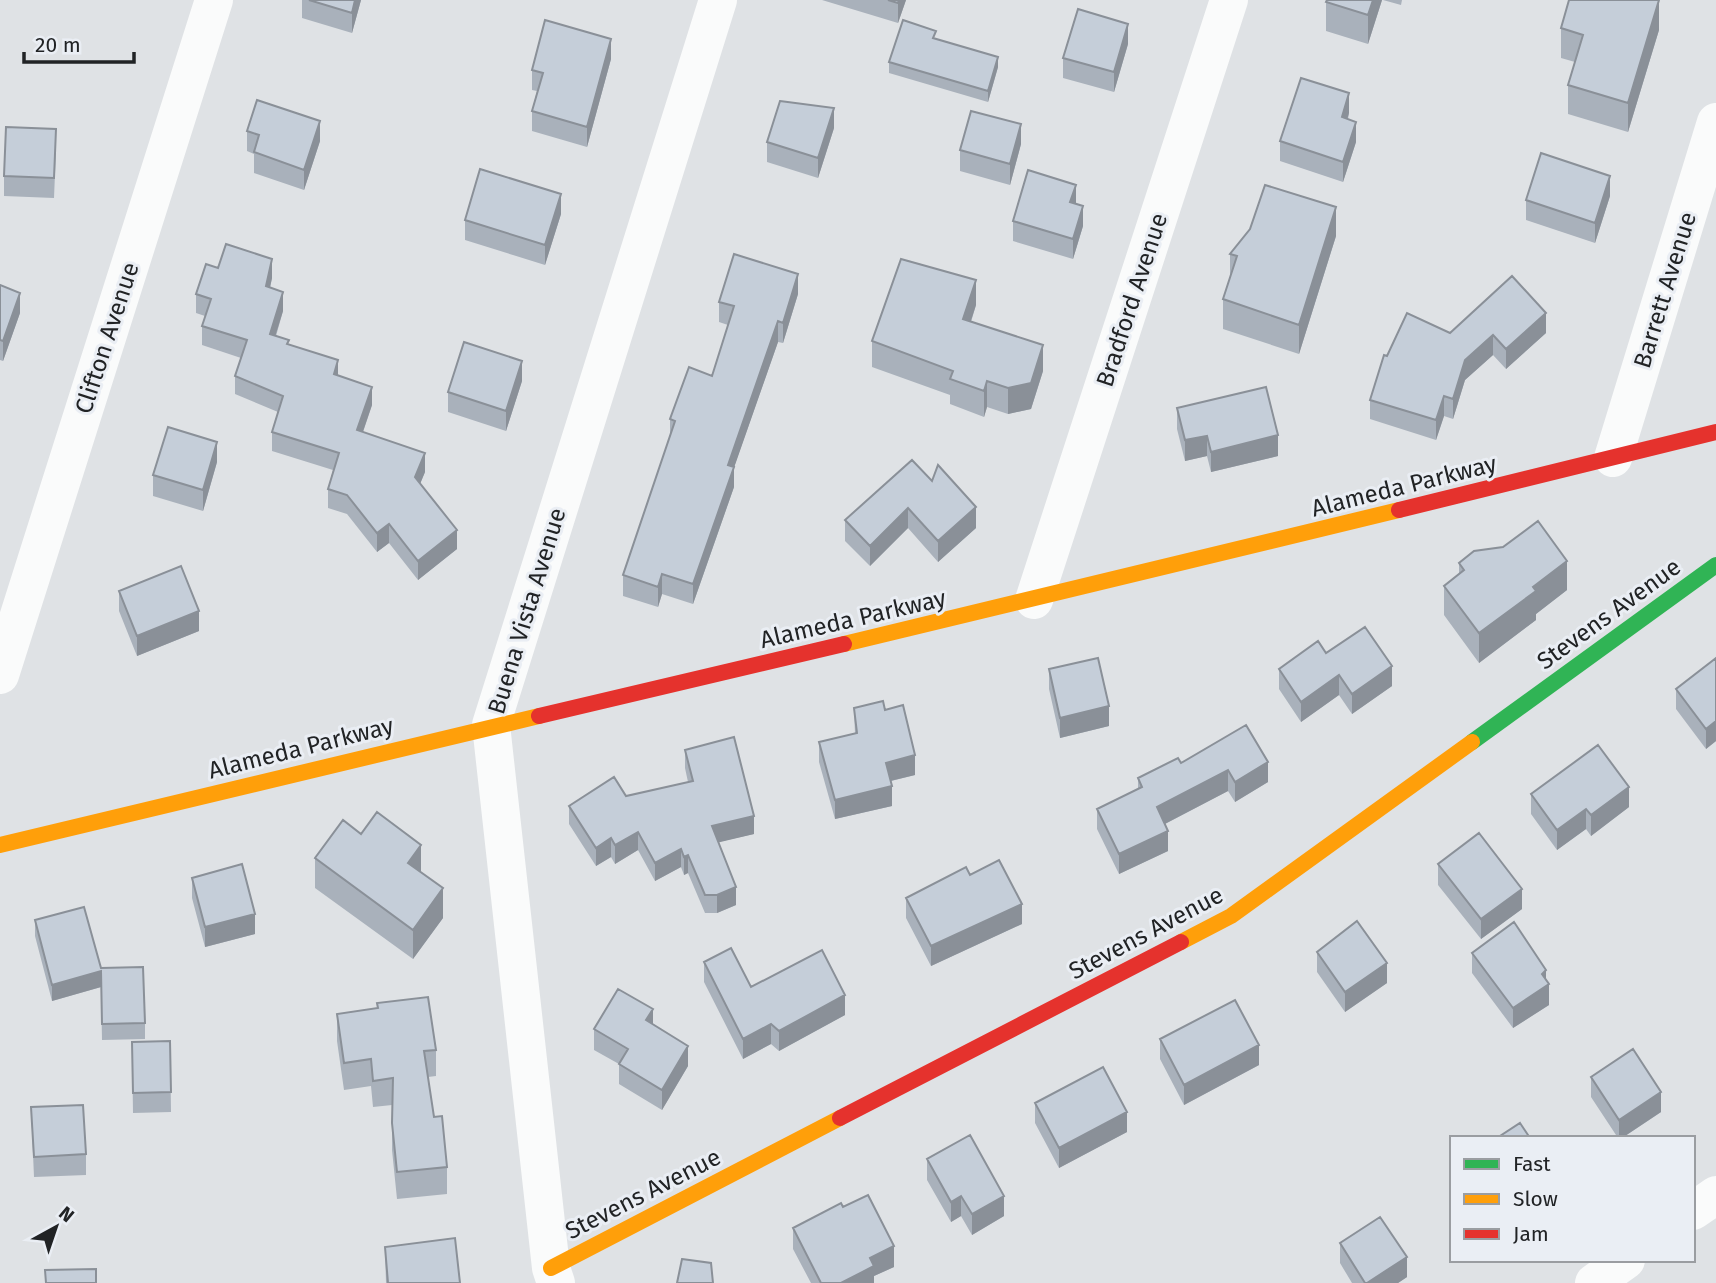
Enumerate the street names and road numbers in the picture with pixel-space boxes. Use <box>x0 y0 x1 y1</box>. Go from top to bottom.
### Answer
street label: Barrett Avenue <box>1628 208 1702 372</box>
street label: Bradford Avenue <box>1091 210 1173 390</box>
street label: Clifton Avenue <box>69 259 145 417</box>
street label: Alameda Parkway <box>1309 449 1500 523</box>
street label: Buena Vista Avenue <box>482 505 572 717</box>
street label: Stevens Avenue <box>1532 553 1686 675</box>
street label: Alameda Parkway <box>757 584 949 654</box>
street label: Alameda Parkway <box>206 711 397 785</box>
street label: Stevens Avenue <box>1064 881 1228 985</box>
street label: Stevens Avenue <box>561 1143 725 1245</box>

